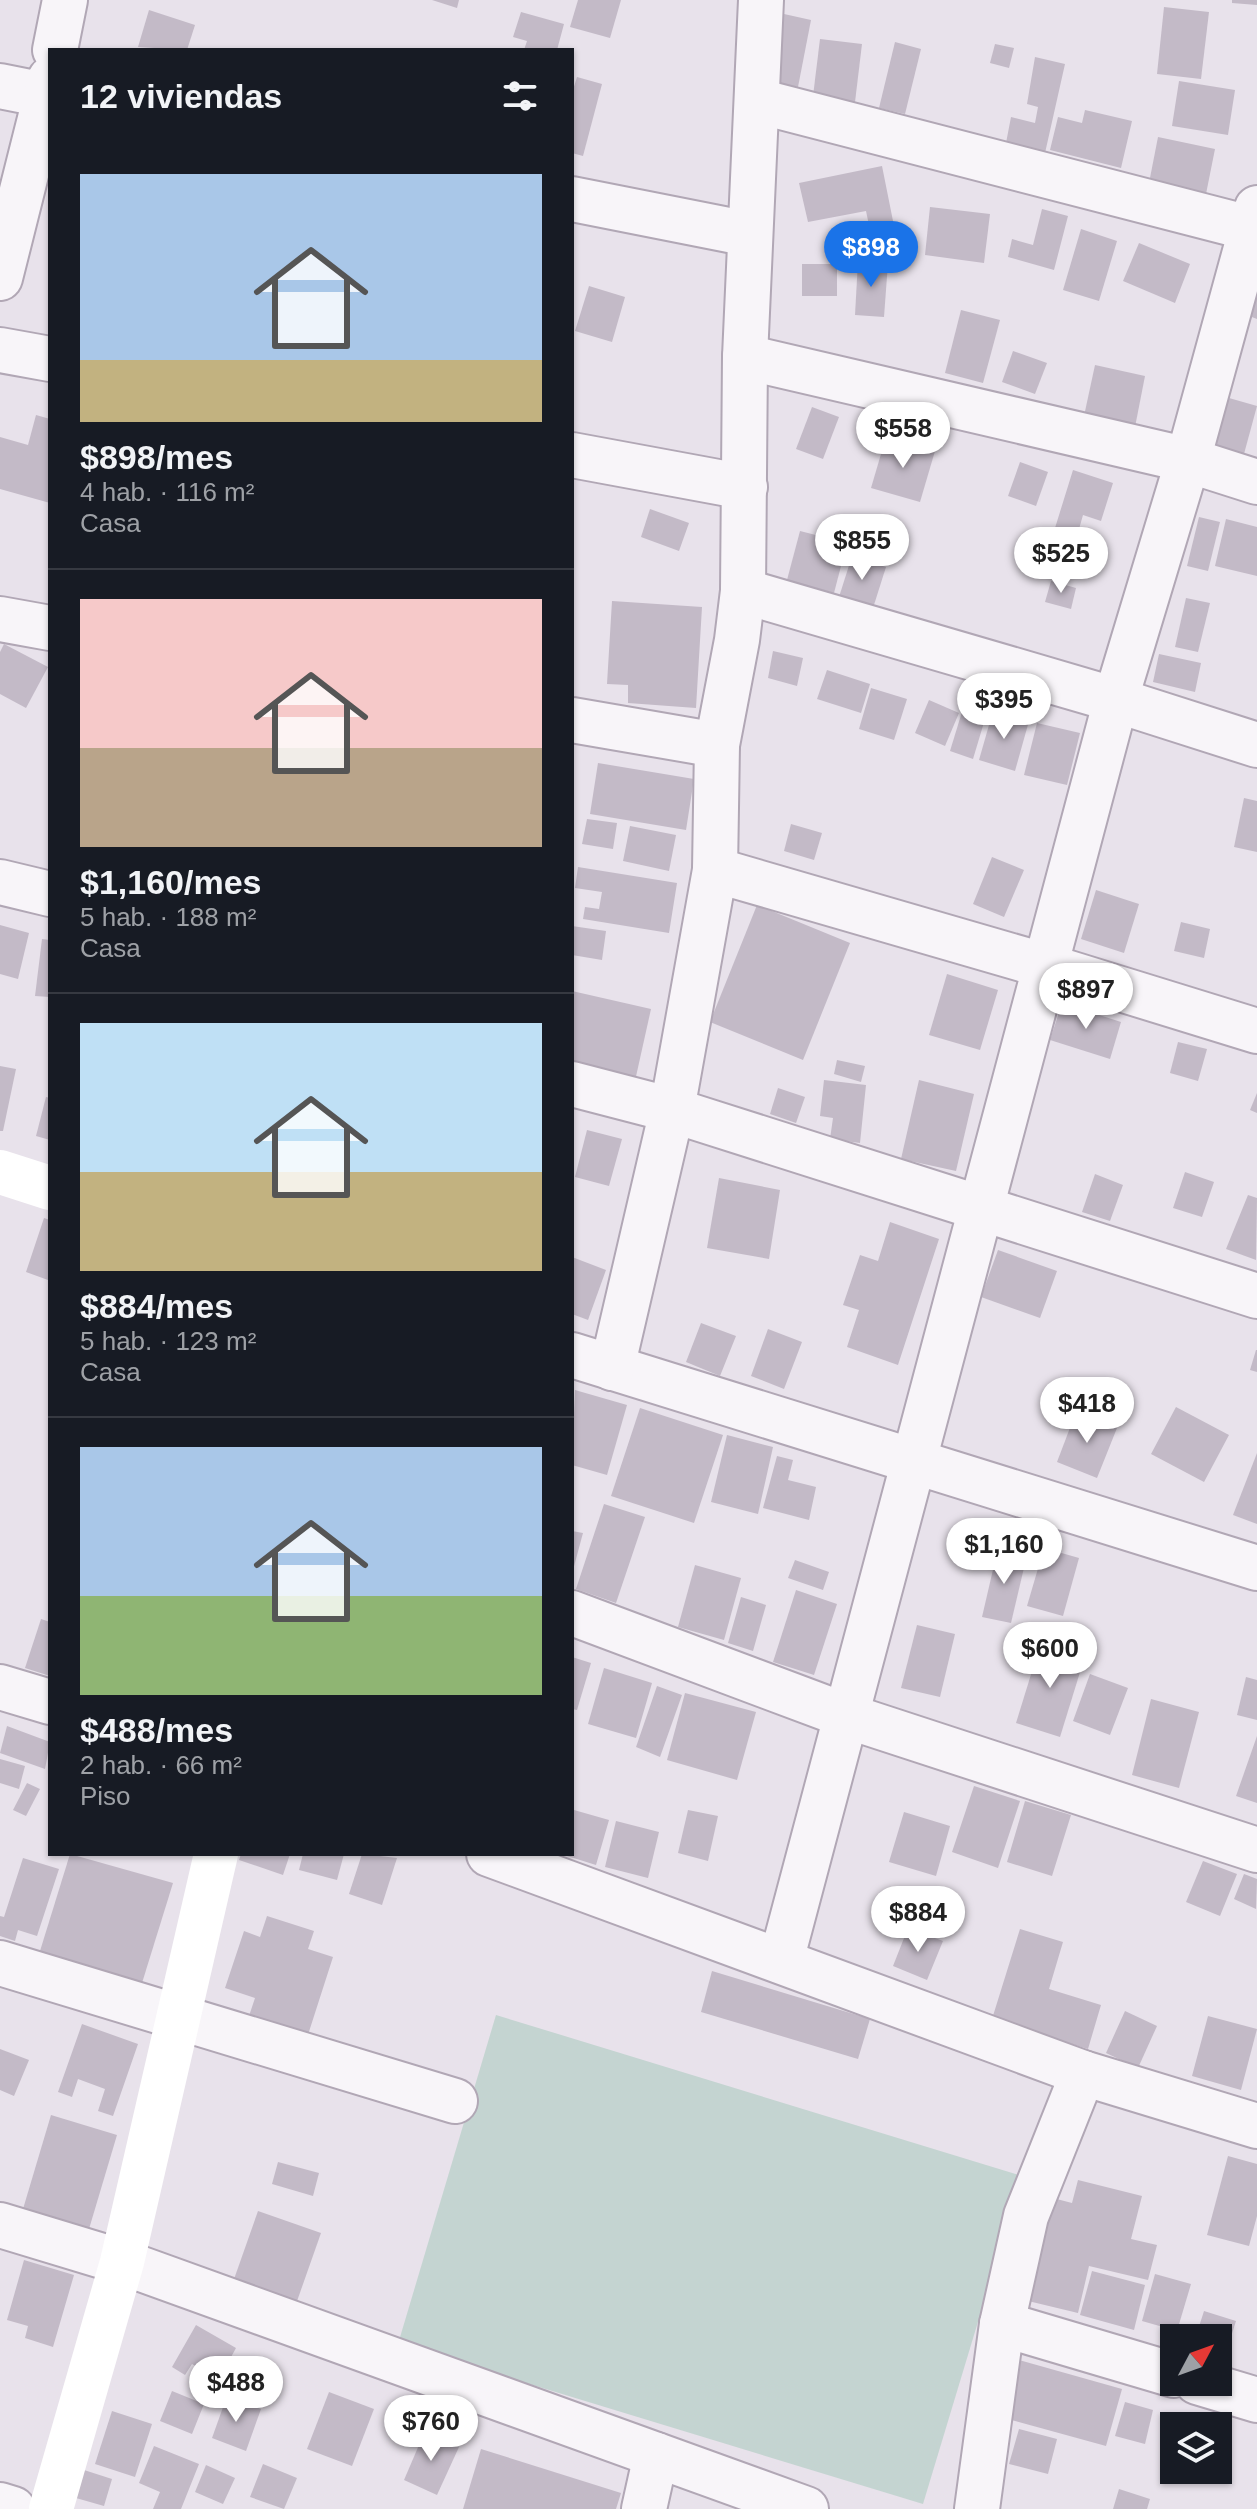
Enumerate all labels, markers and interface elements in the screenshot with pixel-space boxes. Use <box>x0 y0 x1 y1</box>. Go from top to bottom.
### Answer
icon: filters <box>498 74 542 118</box>
text: 12 viviendas <box>80 77 282 115</box>
pin: $898 <box>824 221 918 289</box>
icon: home <box>239 226 383 370</box>
text: $898 <box>842 232 900 262</box>
pin: $558 <box>856 402 950 470</box>
text: $558 <box>874 413 932 443</box>
text: $898/mes <box>80 438 233 476</box>
text: 4 hab. · 116 m² <box>80 477 254 507</box>
text: Casa <box>80 508 141 538</box>
pin: $855 <box>815 514 909 582</box>
text: $855 <box>833 525 891 555</box>
pin: $525 <box>1014 527 1108 595</box>
text: $525 <box>1032 538 1090 568</box>
icon: home <box>239 651 383 795</box>
pin: $395 <box>957 673 1051 741</box>
text: $395 <box>975 684 1033 714</box>
text: $1,160/mes <box>80 863 262 901</box>
text: 5 hab. · 188 m² <box>80 902 256 932</box>
text: Casa <box>80 933 141 963</box>
pin: $897 <box>1039 963 1133 1031</box>
text: $897 <box>1057 974 1115 1004</box>
icon: home <box>239 1075 383 1219</box>
text: $884/mes <box>80 1287 233 1325</box>
text: 5 hab. · 123 m² <box>80 1326 256 1356</box>
text: Casa <box>80 1357 141 1387</box>
pin: $418 <box>1040 1377 1134 1445</box>
text: $418 <box>1058 1388 1116 1418</box>
icon: home <box>239 1499 383 1643</box>
pin: $1,160 <box>939 1518 1069 1586</box>
text: $1,160 <box>964 1529 1044 1559</box>
pin: $600 <box>1003 1622 1097 1690</box>
text: $600 <box>1021 1633 1079 1663</box>
text: $488/mes <box>80 1711 233 1749</box>
text: 2 hab. · 66 m² <box>80 1750 242 1780</box>
text: Piso <box>80 1781 131 1811</box>
pin: $884 <box>871 1886 965 1954</box>
text: $884 <box>889 1897 947 1927</box>
north arrow <box>1160 2324 1232 2396</box>
map controls <box>1160 2324 1232 2484</box>
pin: $488 <box>189 2356 283 2424</box>
text: $488 <box>207 2367 265 2397</box>
pin: $760 <box>384 2395 478 2463</box>
text: $760 <box>402 2406 460 2436</box>
button: layers <box>1160 2412 1232 2484</box>

